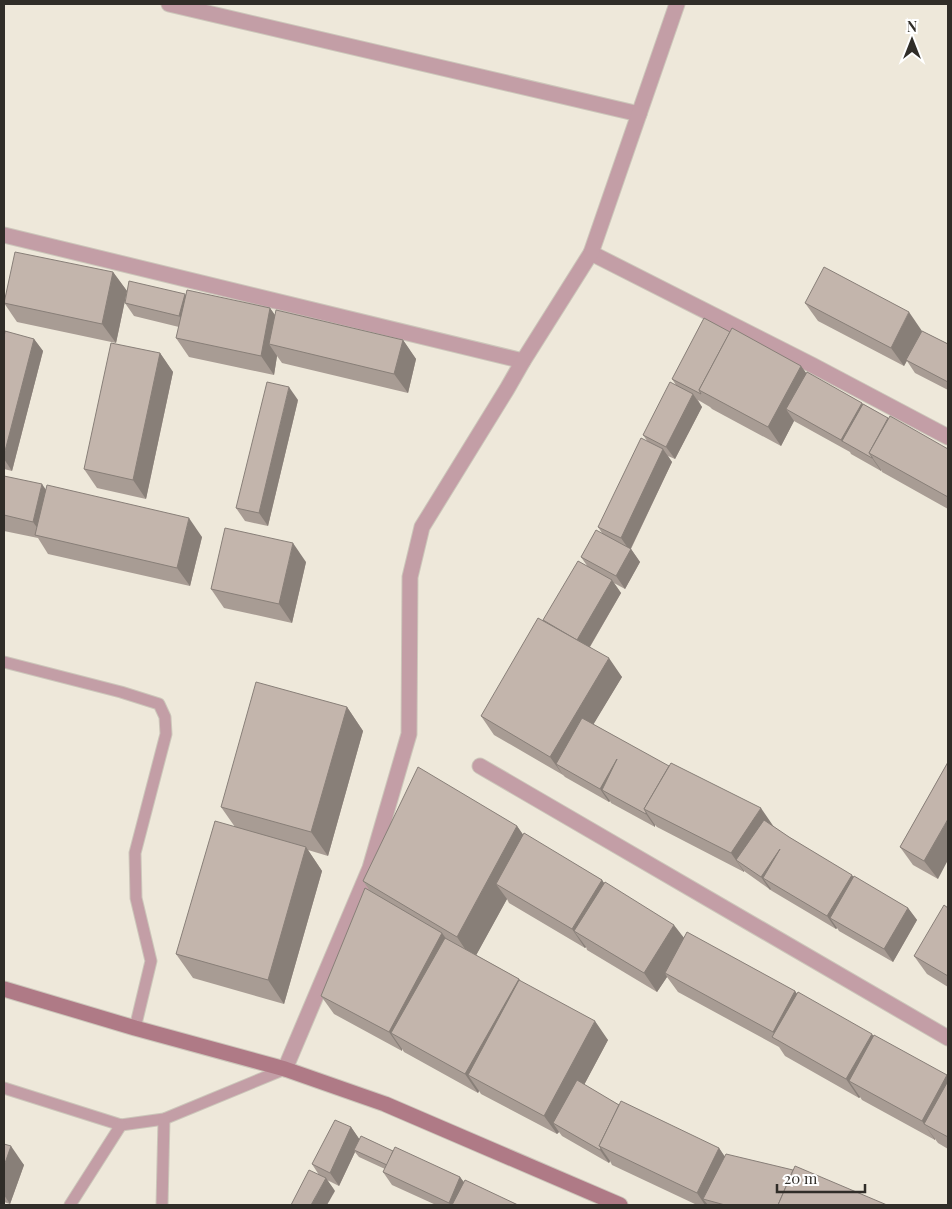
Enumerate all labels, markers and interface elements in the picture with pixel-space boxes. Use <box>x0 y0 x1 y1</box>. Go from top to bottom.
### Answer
north arrow <box>887 15 937 65</box>
text: N <box>907 17 917 36</box>
scale bar <box>777 1162 864 1194</box>
text: 20 m <box>784 1168 818 1188</box>

